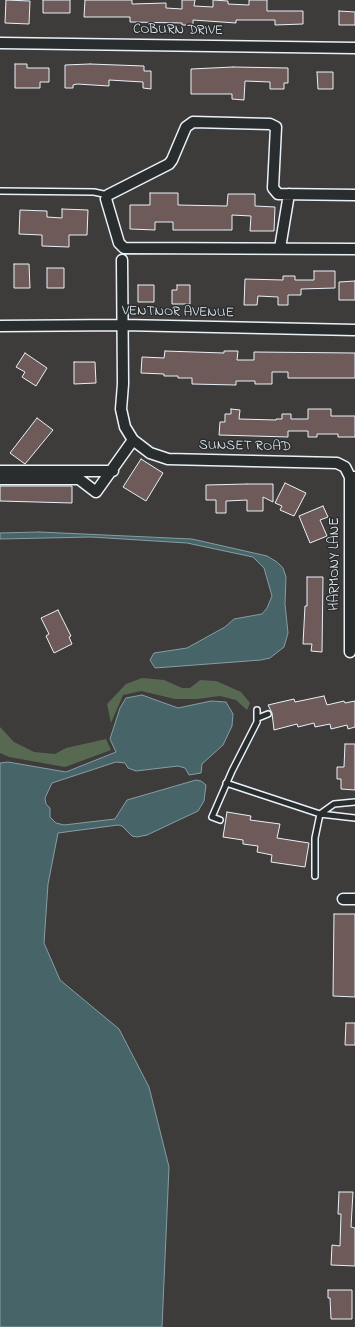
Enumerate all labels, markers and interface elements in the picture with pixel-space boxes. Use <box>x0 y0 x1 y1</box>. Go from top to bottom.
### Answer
street label: COBURN DRIVE <box>133 22 223 40</box>
street label: VENTNOR AVENUE <box>122 304 234 322</box>
street label: SUNSET ROAD <box>199 438 291 456</box>
street label: HARMONY LANE <box>328 517 344 611</box>

